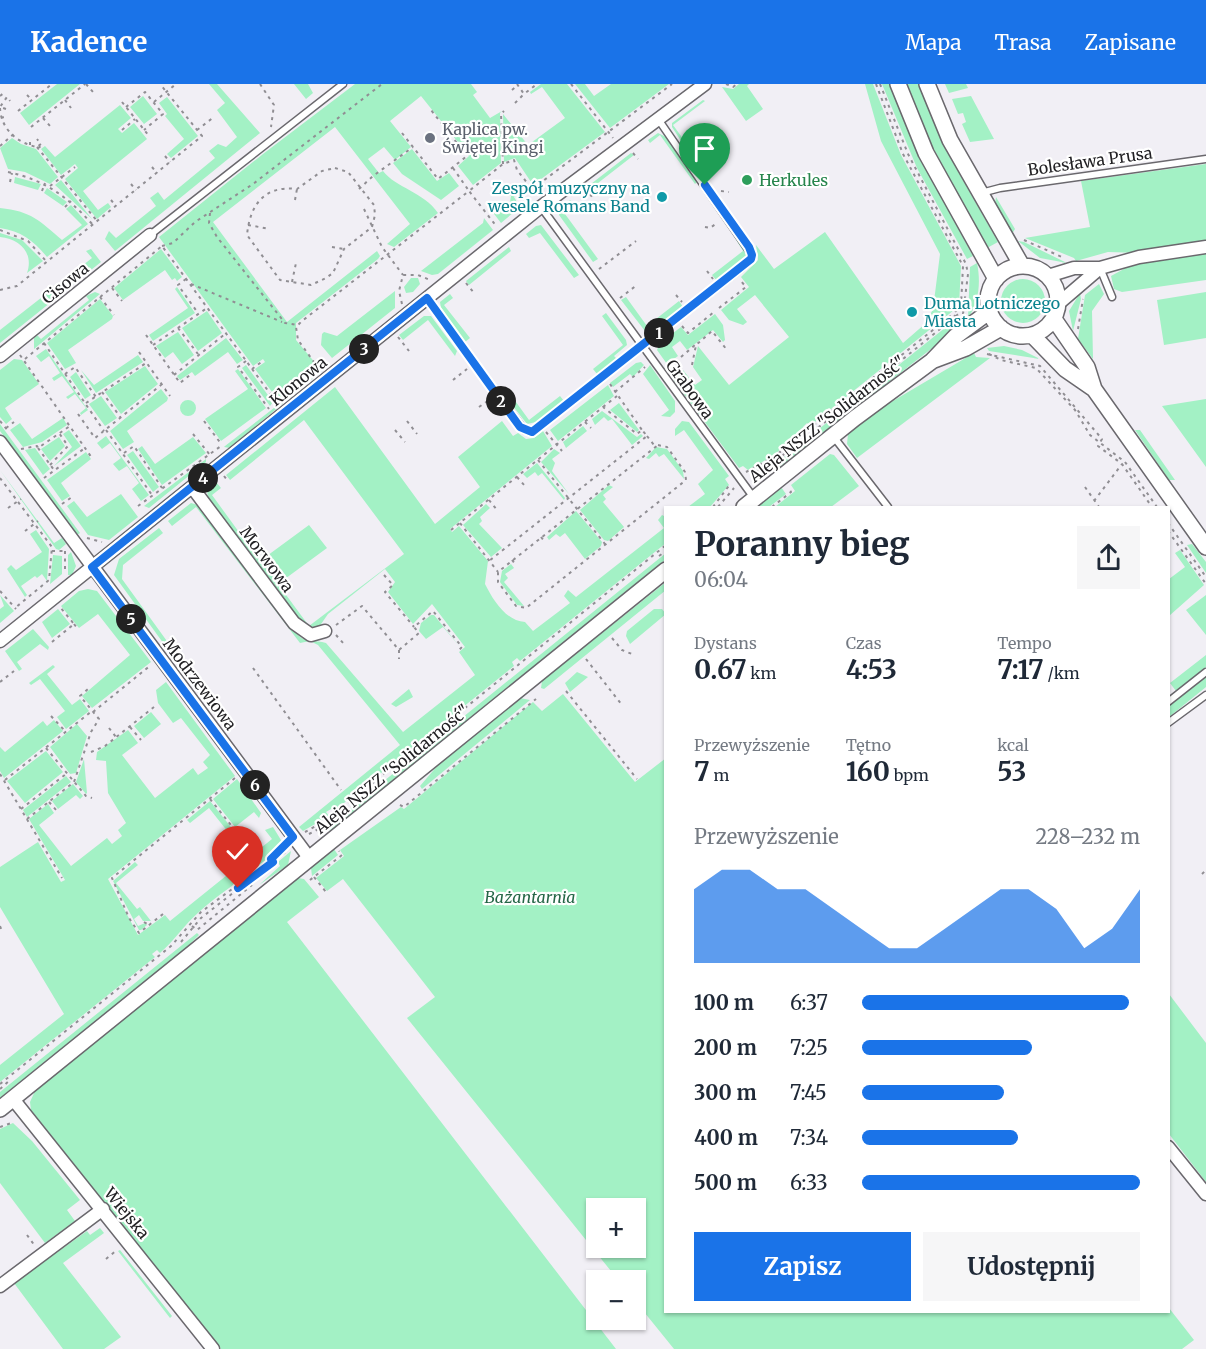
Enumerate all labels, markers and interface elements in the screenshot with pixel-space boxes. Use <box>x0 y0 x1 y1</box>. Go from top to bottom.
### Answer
text: Kadence <box>30 24 147 60</box>
text: Mapa <box>905 29 962 56</box>
text: Trasa <box>995 29 1052 56</box>
text: Zapisane <box>1085 29 1176 56</box>
place label: Kaplica pw. Świętej Kingi <box>442 119 544 157</box>
pin <box>679 123 730 185</box>
marker: Kaplica pw. Świętej Kingi <box>423 131 437 145</box>
icon: arrive <box>688 132 721 165</box>
street label: Bolesława Prusa <box>1026 142 1154 180</box>
place label: Herkules <box>759 170 828 190</box>
marker: Herkules <box>740 173 754 187</box>
place label: Zespół muzyczny na wesele Romans Band <box>487 178 650 216</box>
marker: Zespół muzyczny na wesele Romans Band <box>655 190 669 204</box>
street label: Cisowa <box>37 258 93 308</box>
place label: Duma Lotniczego Miasta <box>924 293 1060 331</box>
marker: Duma Lotniczego Miasta <box>905 305 919 319</box>
pin: 1 <box>644 318 674 348</box>
text: 1 <box>655 323 663 343</box>
pin: 3 <box>349 334 379 364</box>
text: 3 <box>359 339 369 359</box>
street label: Klonowa <box>265 352 331 410</box>
street label: Aleja NSZZ "Solidarność" <box>744 352 909 487</box>
street label: Grabowa <box>662 356 718 423</box>
pin: 2 <box>486 386 516 416</box>
text: 2 <box>496 391 506 411</box>
pin: 4 <box>188 463 218 493</box>
text: 4 <box>198 468 208 488</box>
street label: Morwowa <box>236 522 299 596</box>
text: Poranny bieg <box>694 524 910 565</box>
button: share <box>1077 526 1140 589</box>
text: 06:04 <box>694 567 748 592</box>
pin: 5 <box>116 604 146 634</box>
text: 5 <box>126 609 136 629</box>
text: Dystans <box>694 633 757 653</box>
text: Czas <box>846 633 882 653</box>
text: Tempo <box>997 633 1051 653</box>
street label: Modrzewiowa <box>159 634 241 734</box>
text: 0.67 <box>694 653 747 686</box>
text: 4:53 <box>846 653 897 686</box>
text: 7:17 <box>997 653 1044 686</box>
text: km <box>747 663 776 683</box>
text: /km <box>1044 663 1080 683</box>
street label: Aleja NSZZ "Solidarność" <box>310 700 473 838</box>
text: Przewyższenie <box>694 735 810 755</box>
text: Tętno <box>846 735 891 755</box>
text: kcal <box>997 735 1029 755</box>
text: 7 <box>694 755 710 788</box>
text: 160 <box>846 755 890 788</box>
text: 53 <box>997 755 1026 788</box>
text: m <box>710 765 729 785</box>
text: bpm <box>890 765 929 785</box>
pin: 6 <box>240 770 270 800</box>
text: 6 <box>250 775 260 795</box>
text: Przewyższenie <box>694 824 839 849</box>
text: 228–232 m <box>1035 824 1140 849</box>
pin <box>212 826 263 888</box>
icon: check <box>221 835 254 868</box>
park label: Bażantarnia <box>484 887 576 907</box>
text: 100 m <box>694 990 754 1015</box>
text: 6:37 <box>790 990 828 1015</box>
text: 200 m <box>694 1035 757 1060</box>
text: 7:25 <box>790 1035 828 1060</box>
text: 300 m <box>694 1080 757 1105</box>
text: 7:45 <box>790 1080 827 1105</box>
text: 400 m <box>694 1125 758 1150</box>
text: 7:34 <box>790 1125 828 1150</box>
text: 500 m <box>694 1170 757 1195</box>
text: 6:33 <box>790 1170 828 1195</box>
street label: Wiejska <box>100 1182 154 1243</box>
map controls <box>586 1198 646 1330</box>
button: + <box>586 1198 646 1258</box>
button: Zapisz <box>694 1232 911 1301</box>
button: Udostępnij <box>923 1232 1140 1301</box>
button: − <box>586 1270 646 1330</box>

